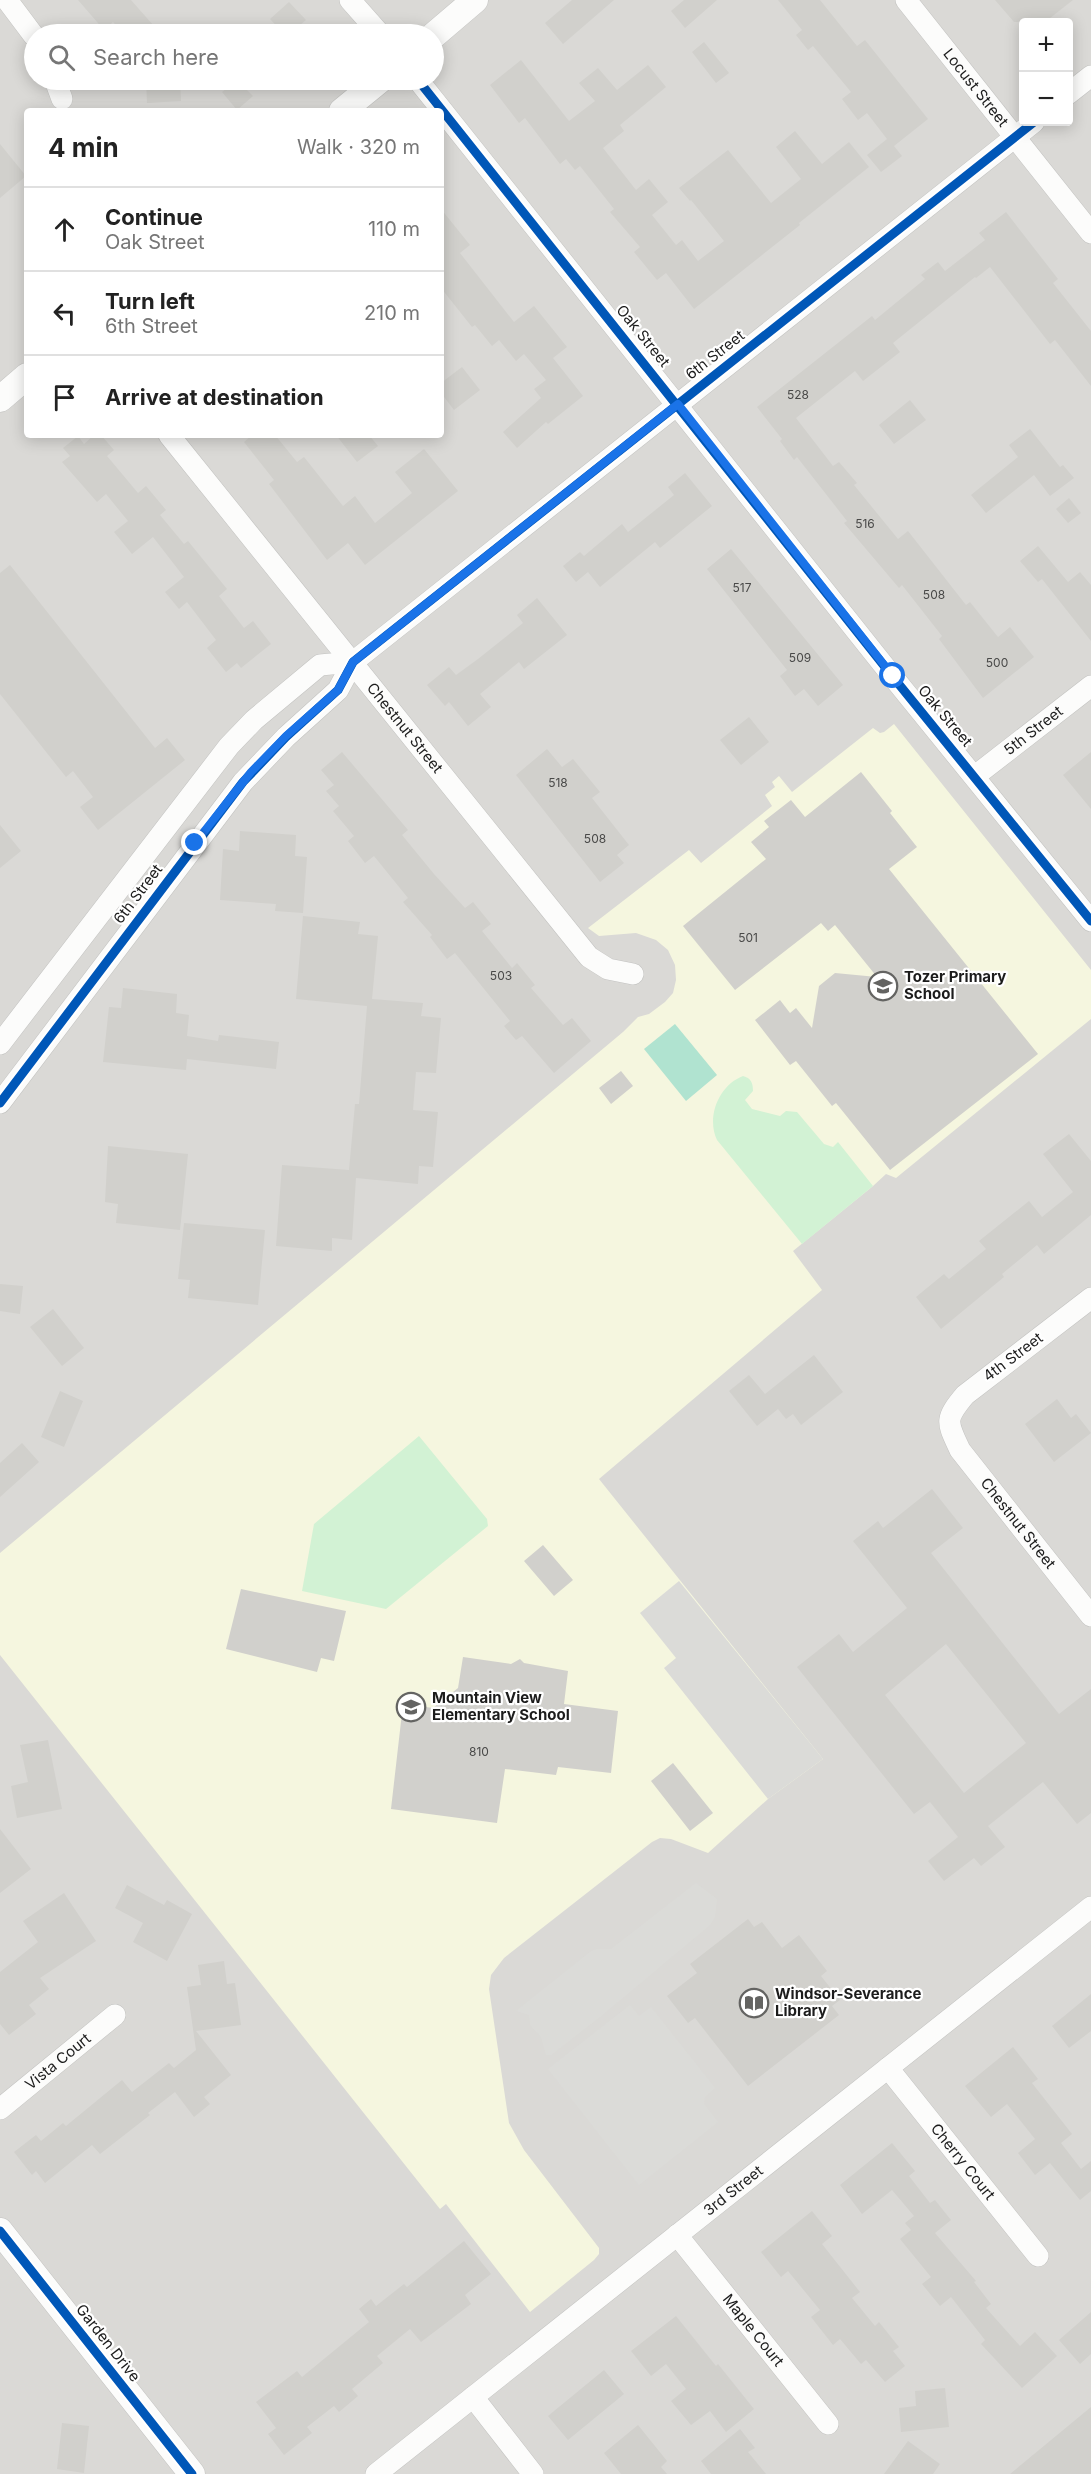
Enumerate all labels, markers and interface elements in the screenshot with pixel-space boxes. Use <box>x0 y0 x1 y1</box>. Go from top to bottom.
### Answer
map controls <box>1019 18 1073 126</box>
button: + <box>1019 18 1073 72</box>
search box <box>24 24 444 90</box>
icon: search <box>45 41 78 74</box>
text: Search here <box>93 44 219 70</box>
street label: Locust Street <box>939 45 1013 130</box>
button: − <box>1019 72 1073 126</box>
text: 4 min <box>48 132 119 163</box>
text: Walk · 320 m <box>297 135 420 159</box>
text: Continue <box>105 204 203 230</box>
icon: ahead <box>48 213 81 246</box>
text: 110 m <box>368 217 420 241</box>
text: Oak Street <box>105 230 205 254</box>
text: Turn left <box>105 288 195 314</box>
icon: left <box>48 297 81 330</box>
text: 210 m <box>364 301 420 325</box>
street label: Oak Street <box>613 301 674 371</box>
text: 6th Street <box>105 314 198 338</box>
street label: 6th Street <box>681 326 748 384</box>
icon: arrive <box>48 381 81 414</box>
text: Arrive at destination <box>105 384 324 410</box>
house number: 528 <box>787 387 809 402</box>
house number: 516 <box>855 516 875 531</box>
house number: 517 <box>733 580 752 595</box>
house number: 508 <box>923 587 945 602</box>
house number: 509 <box>789 650 811 665</box>
house number: 500 <box>986 655 1008 670</box>
route start <box>879 662 905 688</box>
street label: Chestnut Street <box>363 679 447 777</box>
street label: Oak Street <box>914 681 977 750</box>
street label: 5th Street <box>1000 701 1067 759</box>
house number: 518 <box>548 775 568 790</box>
route end <box>181 829 207 855</box>
house number: 508 <box>584 831 606 846</box>
street label: 6th Street <box>109 860 166 927</box>
house number: 501 <box>738 930 758 945</box>
place label: Tozer Primary School <box>904 967 1006 1003</box>
house number: 503 <box>490 968 512 983</box>
school or university icon: Tozer Primary School <box>867 970 899 1002</box>
street label: 4th Street <box>979 1328 1046 1385</box>
street label: Chestnut Street <box>977 1474 1060 1572</box>
place label: Mountain View Elementary School <box>432 1688 570 1724</box>
school or university icon: Mountain View Elementary School <box>395 1691 427 1723</box>
house number: 810 <box>469 1744 489 1759</box>
place label: Windsor-Severance Library <box>775 1984 922 2020</box>
library icon: Windsor-Severance Library <box>738 1987 770 2019</box>
street label: Vista Court <box>21 2029 94 2094</box>
street label: Cherry Court <box>927 2119 1000 2204</box>
street label: 3rd Street <box>699 2161 767 2220</box>
street label: Maple Court <box>719 2290 788 2370</box>
street label: Garden Drive <box>72 2300 145 2385</box>

